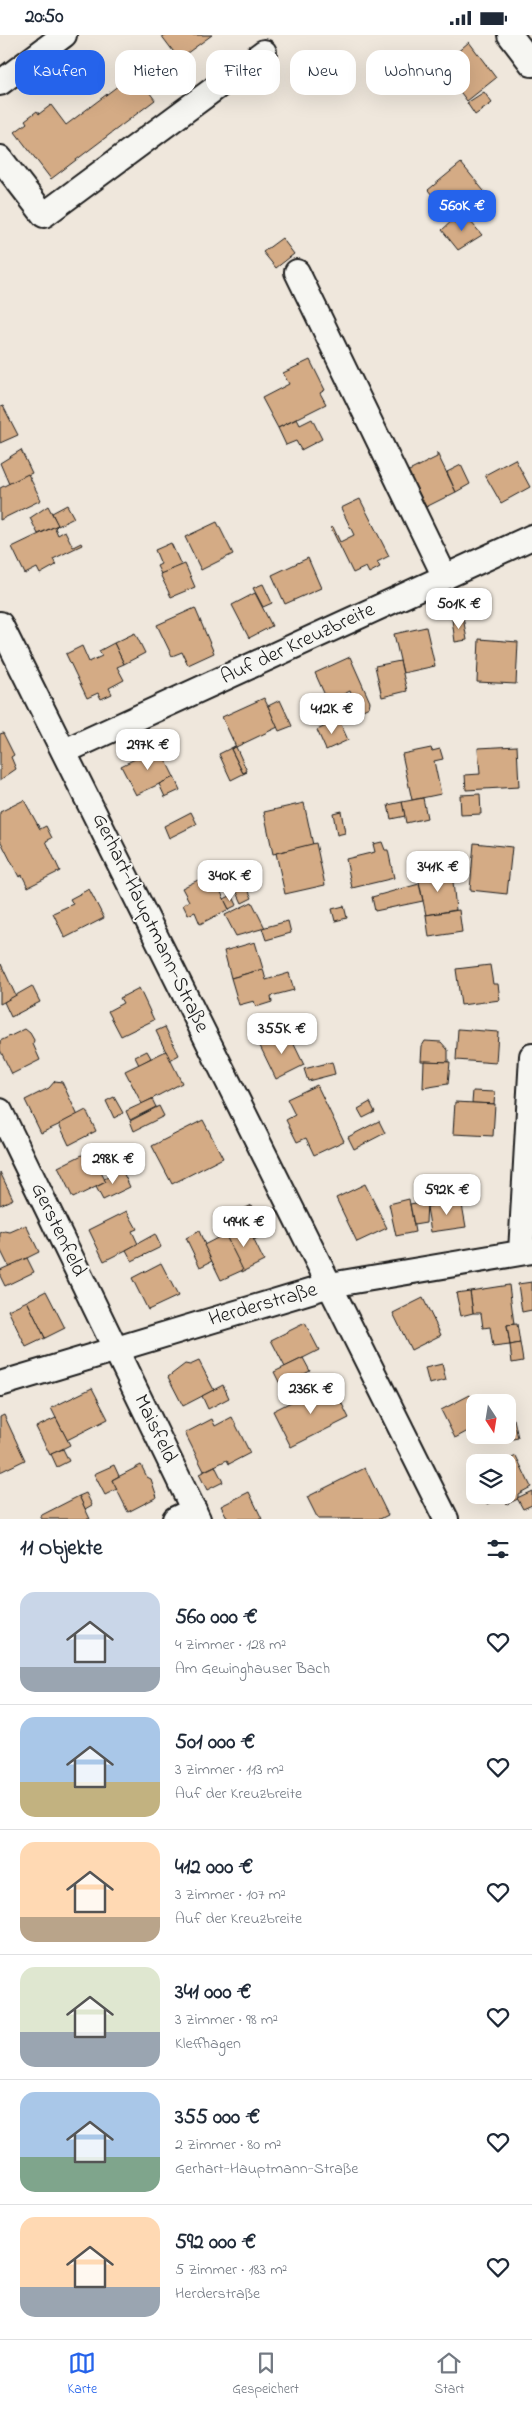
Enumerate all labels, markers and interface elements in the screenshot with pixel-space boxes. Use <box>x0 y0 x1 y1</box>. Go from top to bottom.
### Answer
text: 20:50 <box>25 4 63 31</box>
chip: Kaufen <box>15 50 105 95</box>
chip: Mieten <box>115 50 196 95</box>
chip: Filter <box>206 50 280 95</box>
chip: Neu <box>290 50 356 95</box>
chip: Wohnung <box>366 50 470 95</box>
pin: 560K € <box>421 189 503 232</box>
text: 560K € <box>439 194 485 218</box>
pin: 501K € <box>418 587 500 630</box>
text: 501K € <box>437 592 481 616</box>
street label: Auf der Kreuzbreite <box>216 595 381 693</box>
pin: 412K € <box>291 693 373 735</box>
text: 412K € <box>311 697 353 721</box>
pin: 297K € <box>107 729 189 771</box>
text: 297K € <box>127 733 169 757</box>
street label: Gerhart-Hauptmann-Straße <box>84 808 217 1038</box>
pin: 341K € <box>397 851 479 893</box>
text: 341K € <box>417 855 459 879</box>
pin: 340K € <box>189 859 271 902</box>
text: 340K € <box>208 864 252 888</box>
pin: 355K € <box>241 1013 323 1055</box>
text: 355K € <box>258 1017 306 1041</box>
pin: 298K € <box>72 1143 154 1185</box>
text: 298K € <box>92 1147 134 1171</box>
pin: 592K € <box>406 1173 488 1216</box>
street label: Gerstenfeld <box>22 1178 94 1282</box>
text: 592K € <box>425 1178 469 1202</box>
pin: 494K € <box>203 1205 285 1248</box>
text: 494K € <box>224 1210 264 1234</box>
street label: Herderstraße <box>205 1275 321 1335</box>
pin: 236K € <box>270 1373 352 1415</box>
text: 236K € <box>289 1377 333 1401</box>
street label: Maisfeld <box>126 1390 185 1469</box>
north arrow <box>466 1394 516 1444</box>
map controls <box>466 1394 516 1504</box>
button: layers <box>466 1454 516 1504</box>
text: 11 Objekte <box>20 1534 102 1564</box>
icon: filters <box>484 1535 512 1563</box>
text: 560 000 € <box>175 1603 258 1633</box>
icon: home <box>60 1612 120 1672</box>
icon: heart <box>484 1628 512 1656</box>
text: 4 Zimmer · 128 m² <box>175 1633 286 1657</box>
text: Am Gewinghauser Bach <box>175 1657 330 1681</box>
text: 501 000 € <box>175 1728 255 1758</box>
icon: home <box>60 1737 120 1797</box>
icon: heart <box>484 1753 512 1781</box>
text: 3 Zimmer · 113 m² <box>175 1758 284 1782</box>
text: Auf der Kreuzbreite <box>175 1782 302 1806</box>
text: 412 000 € <box>175 1853 253 1883</box>
icon: home <box>60 1862 120 1922</box>
icon: heart <box>484 1878 512 1906</box>
text: 3 Zimmer · 107 m² <box>175 1883 286 1907</box>
text: Auf der Kreuzbreite <box>175 1907 302 1931</box>
text: 341 000 € <box>175 1978 251 2008</box>
icon: home <box>60 1987 120 2047</box>
icon: heart <box>484 2003 512 2031</box>
text: 3 Zimmer · 98 m² <box>175 2008 278 2032</box>
text: Kleffhagen <box>175 2032 241 2056</box>
text: 355 000 € <box>175 2103 260 2133</box>
icon: home <box>60 2112 120 2172</box>
icon: heart <box>484 2128 512 2156</box>
text: 2 Zimmer · 80 m² <box>175 2133 281 2157</box>
text: Gerhart-Hauptmann-Straße <box>175 2157 358 2181</box>
text: 592 000 € <box>175 2228 256 2258</box>
icon: home <box>60 2237 120 2297</box>
icon: heart <box>484 2253 512 2281</box>
text: 5 Zimmer · 183 m² <box>175 2258 287 2282</box>
text: Herderstraße <box>175 2282 260 2306</box>
tab: Karte <box>68 2349 97 2400</box>
tab: Gespeichert <box>232 2349 299 2400</box>
tab: Start <box>434 2349 464 2400</box>

